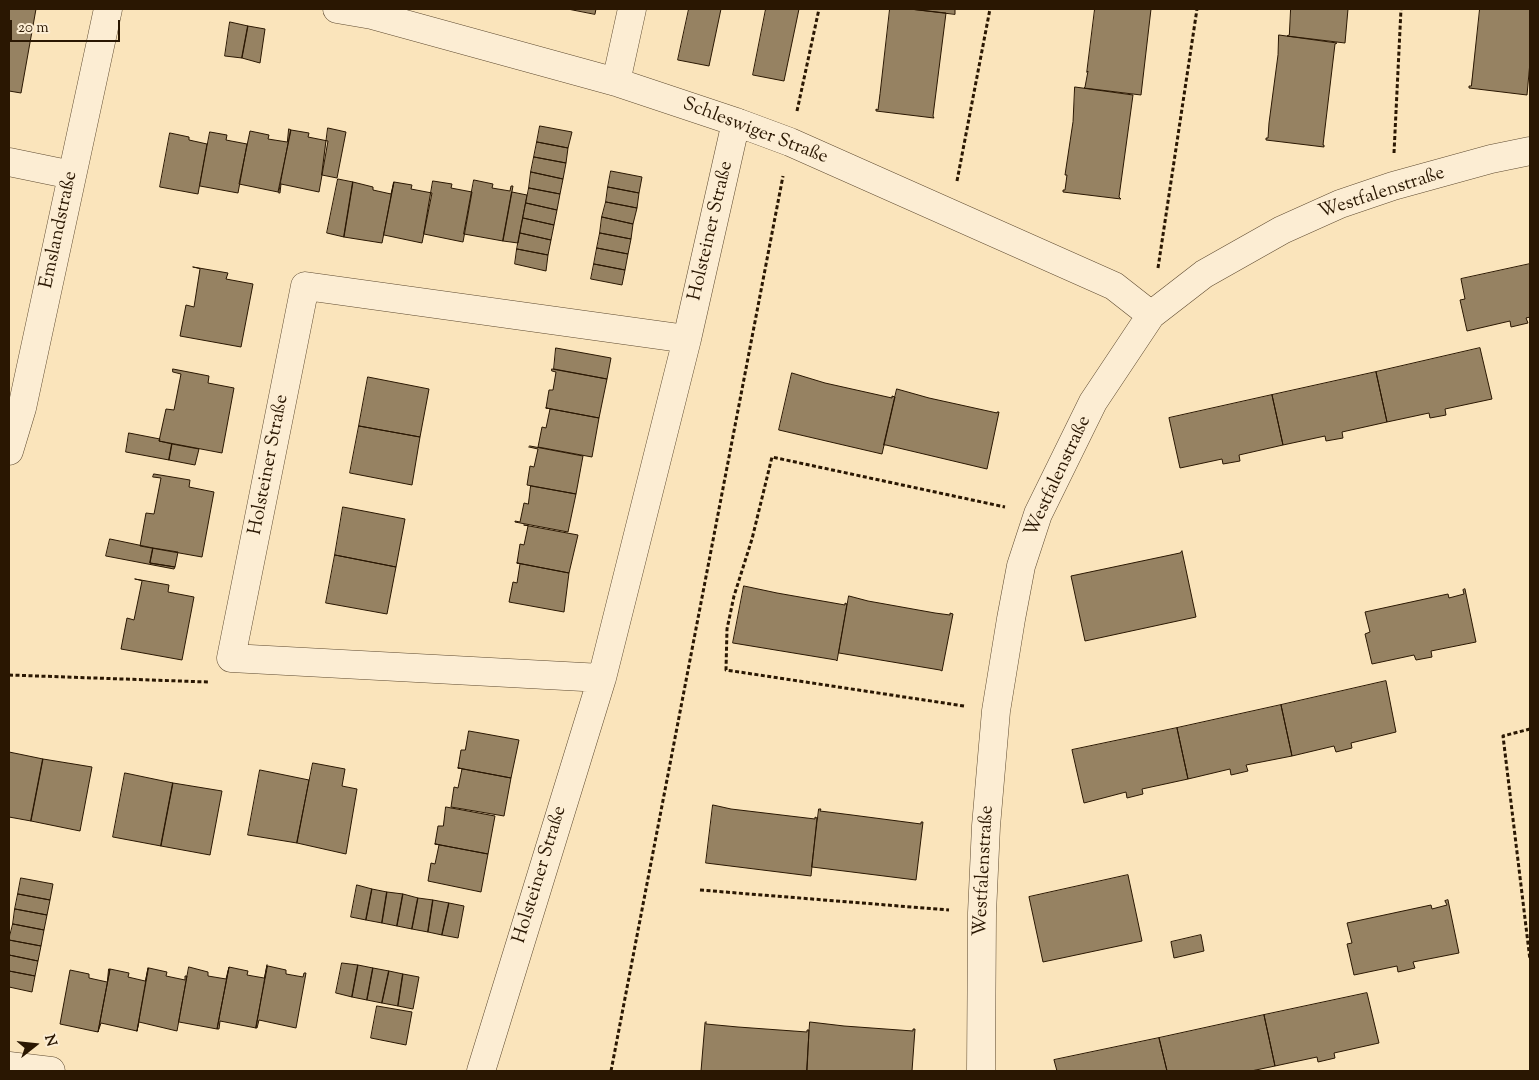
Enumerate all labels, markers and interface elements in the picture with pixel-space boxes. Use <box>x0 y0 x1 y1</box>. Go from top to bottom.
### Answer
scale bar <box>12 10 122 42</box>
text: 20 m <box>18 18 49 39</box>
street label: Schleswiger Straße <box>679 94 831 170</box>
street label: Holsteiner Straße <box>685 159 739 303</box>
street label: Westfalenstraße <box>1316 163 1448 225</box>
street label: Emslandstraße <box>36 169 84 291</box>
street label: Holsteiner Straße <box>245 393 295 537</box>
street label: Westfalenstraße <box>1021 413 1097 541</box>
street label: Holsteiner Straße <box>509 804 573 946</box>
street label: Westfalenstraße <box>970 805 1000 937</box>
north arrow <box>10 1020 60 1070</box>
text: N <box>38 1033 61 1049</box>

